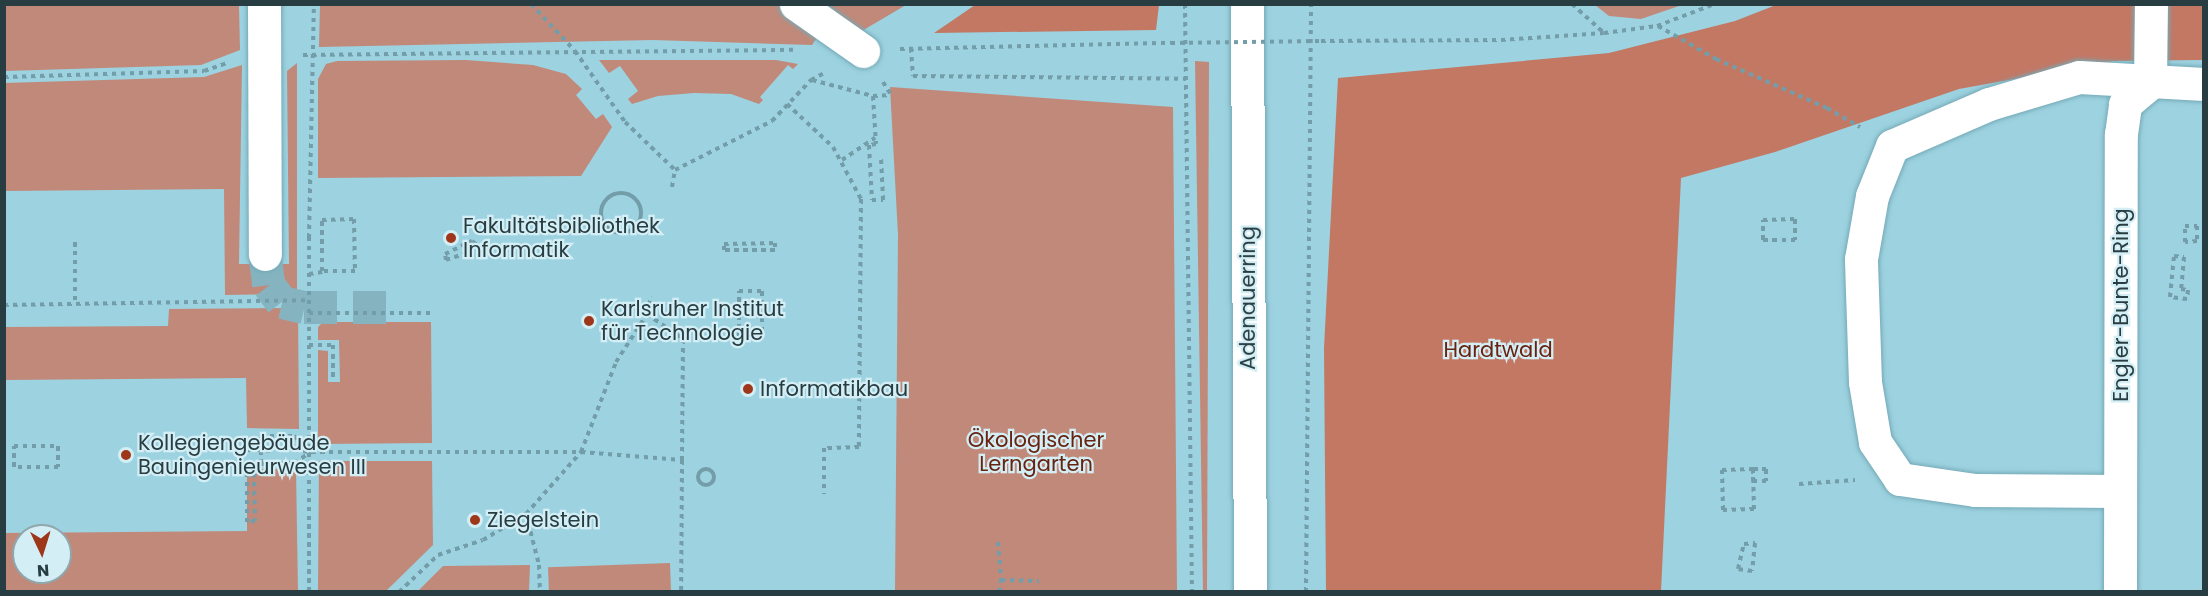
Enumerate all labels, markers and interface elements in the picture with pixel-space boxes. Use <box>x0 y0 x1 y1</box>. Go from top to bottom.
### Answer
street label: Engler-Bunte-Ring <box>2108 208 2134 402</box>
place label: Fakultätsbibliothek Informatik <box>463 213 660 263</box>
street label: Adenauerring <box>1235 226 1261 370</box>
marker: Fakultätsbibliothek Informatik <box>444 231 458 245</box>
place label: Karlsruher Institut für Technologie <box>601 296 784 346</box>
marker: Karlsruher Institut für Technologie <box>582 314 596 328</box>
park label: Hardtwald <box>1443 337 1553 363</box>
place label: Informatikbau <box>760 376 908 402</box>
marker: Informatikbau <box>741 382 755 396</box>
park label: Ökologischer Lerngarten <box>968 427 1104 477</box>
place label: Kollegiengebäude Bauingenieurwesen III <box>138 430 366 480</box>
marker: Kollegiengebäude Bauingenieurwesen III <box>119 448 133 462</box>
place label: Ziegelstein <box>487 507 599 533</box>
marker: Ziegelstein <box>468 513 482 527</box>
north arrow <box>12 524 72 584</box>
text: N <box>36 559 50 582</box>

